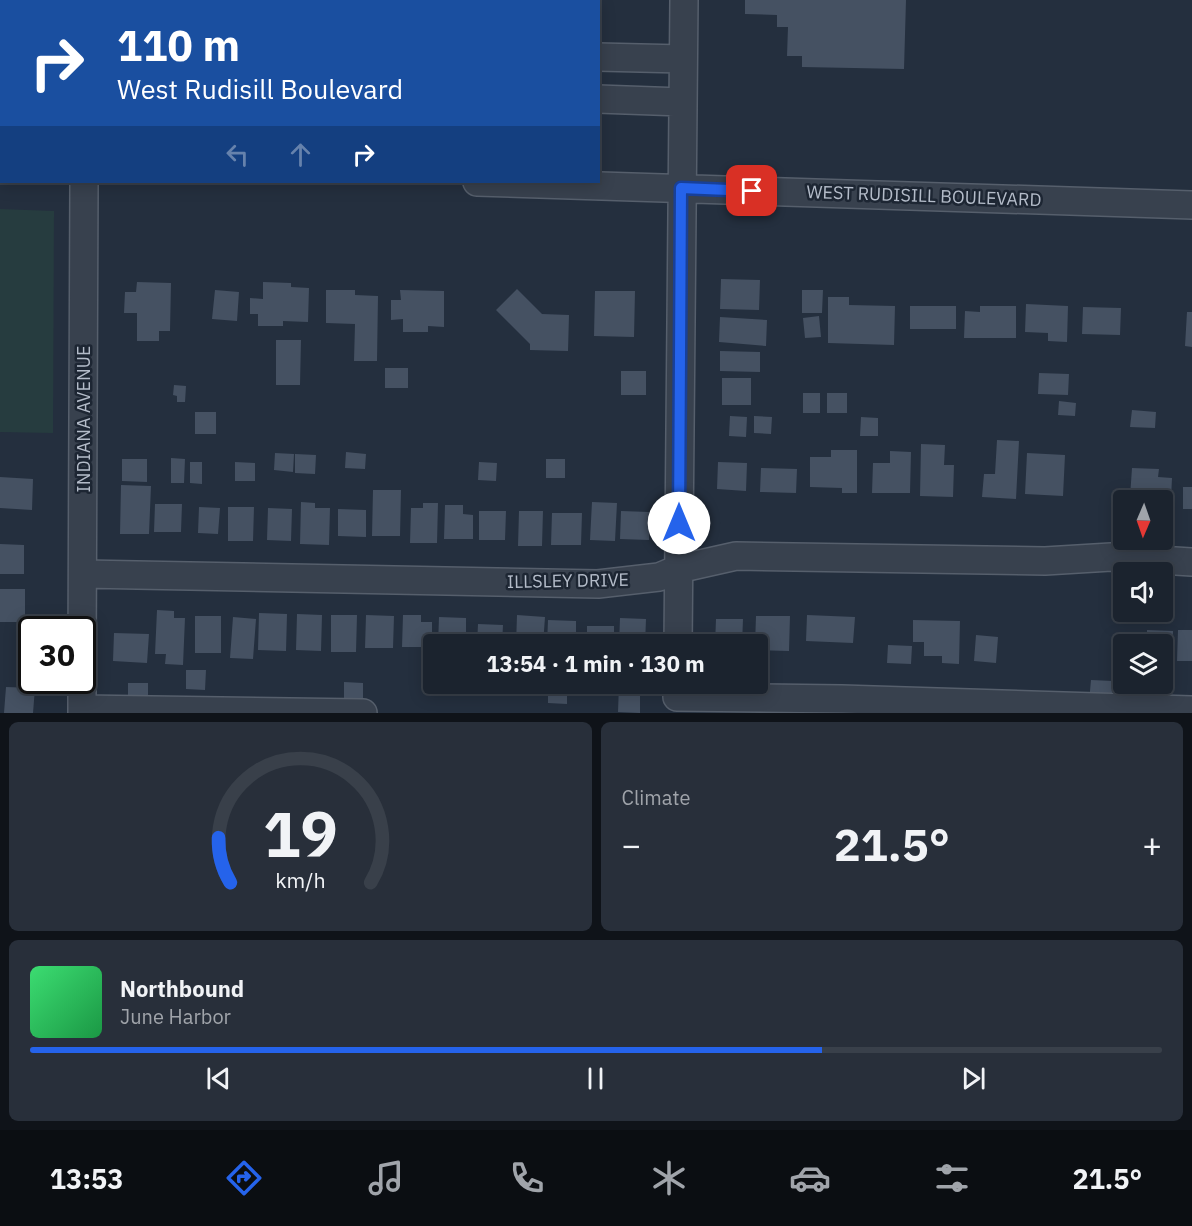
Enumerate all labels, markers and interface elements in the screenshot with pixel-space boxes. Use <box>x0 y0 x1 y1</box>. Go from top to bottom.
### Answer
text: 110 m <box>117 18 240 73</box>
icon: right <box>18 24 96 102</box>
text: West Rudisill Boulevard <box>117 71 403 106</box>
icon: left <box>221 138 254 171</box>
icon: ahead <box>284 138 317 171</box>
icon: right <box>347 138 380 171</box>
pin <box>726 165 777 216</box>
icon: arrive <box>735 174 768 207</box>
street label: WEST RUDISILL BOULEVARD <box>806 180 1042 211</box>
street label: INDIANA AVENUE <box>72 346 95 492</box>
north arrow <box>1113 490 1173 550</box>
map controls <box>1113 490 1173 694</box>
position arrow <box>647 491 711 555</box>
button: sound <box>1113 562 1173 622</box>
street label: ILLSLEY DRIVE <box>507 568 629 593</box>
speed limit sign: 30 <box>18 616 96 694</box>
button: layers <box>1113 634 1173 694</box>
text: 13:54 · 1 min · 130 m <box>486 649 705 678</box>
text: Climate <box>622 784 690 811</box>
text: 19 <box>263 793 338 874</box>
text: 21.5° <box>834 815 950 873</box>
text: − <box>622 823 641 866</box>
text: + <box>1142 823 1162 866</box>
text: km/h <box>275 867 325 895</box>
text: Northbound <box>120 974 244 1003</box>
text: June Harbor <box>120 1003 231 1030</box>
icon: previous <box>202 1062 235 1095</box>
icon: pause <box>579 1062 612 1095</box>
icon: next <box>957 1062 990 1095</box>
icon: directions <box>223 1157 265 1199</box>
icon: music <box>365 1157 407 1199</box>
icon: phone <box>506 1157 548 1199</box>
icon: climate <box>648 1157 690 1199</box>
icon: car <box>789 1157 831 1199</box>
icon: filters <box>931 1157 973 1199</box>
text: 13:53 <box>50 1161 124 1196</box>
text: 21.5° <box>1072 1161 1142 1196</box>

